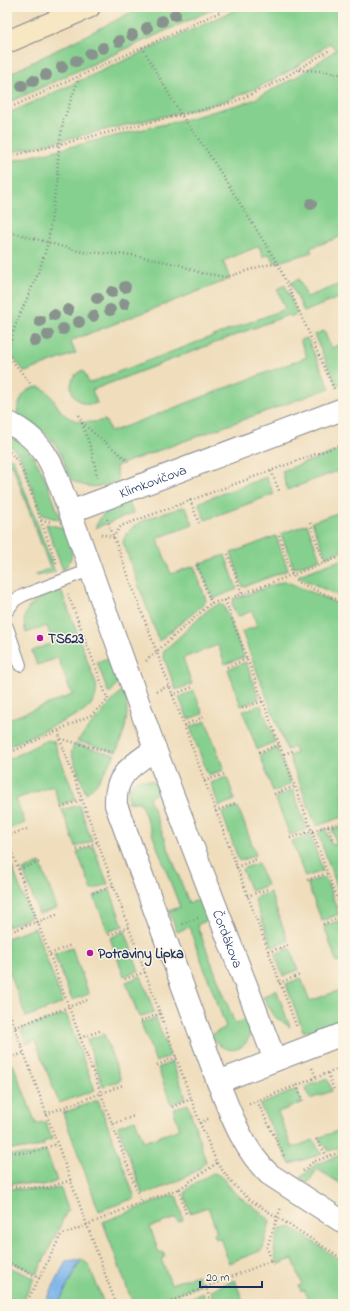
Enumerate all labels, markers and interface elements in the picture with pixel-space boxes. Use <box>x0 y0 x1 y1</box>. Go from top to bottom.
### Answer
street label: Klimkovičova <box>117 460 190 504</box>
place label: TS623 <box>48 629 84 650</box>
marker: TS623 <box>35 633 45 643</box>
street label: Čordákova <box>206 907 247 971</box>
place label: Potraviny Lipka <box>98 944 184 967</box>
marker: Potraviny Lipka <box>85 948 95 958</box>
scale bar <box>200 1263 262 1289</box>
text: 20 m <box>206 1269 229 1287</box>

